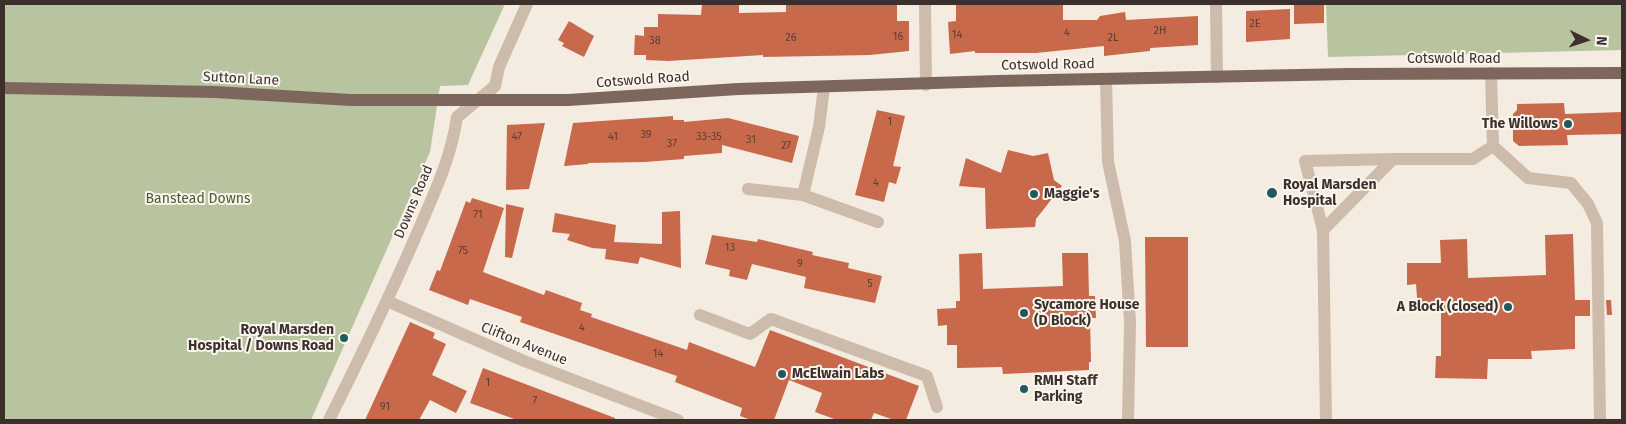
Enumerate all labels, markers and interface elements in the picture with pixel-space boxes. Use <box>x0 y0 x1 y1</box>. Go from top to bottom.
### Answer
north arrow <box>1561 15 1611 65</box>
house number: 2E <box>1249 17 1261 31</box>
house number: 2H <box>1154 24 1166 38</box>
house number: 4 <box>1064 26 1070 40</box>
house number: 14 <box>952 28 962 42</box>
house number: 16 <box>893 30 903 44</box>
house number: 26 <box>785 31 797 45</box>
house number: 2L <box>1108 31 1118 45</box>
house number: 38 <box>649 34 661 48</box>
text: N <box>1593 36 1610 46</box>
street label: Cotswold Road <box>1407 51 1501 67</box>
street label: Cotswold Road <box>1001 56 1095 74</box>
street label: Cotswold Road <box>596 68 690 92</box>
street label: Sutton Lane <box>203 69 279 89</box>
house number: 1 <box>888 115 892 129</box>
place label: The Willows <box>1482 116 1558 132</box>
marker: The Willows <box>1562 118 1574 130</box>
house number: 39 <box>640 128 652 142</box>
house number: 47 <box>512 130 522 144</box>
house number: 41 <box>608 130 618 144</box>
house number: 33-35 <box>696 130 722 144</box>
house number: 31 <box>746 133 756 147</box>
house number: 37 <box>667 137 677 151</box>
house number: 27 <box>781 139 791 153</box>
street label: Downs Road <box>391 163 437 241</box>
house number: 4 <box>873 176 879 190</box>
place label: Royal Marsden Hospital <box>1283 177 1377 210</box>
place label: Maggie's <box>1044 186 1099 202</box>
marker: Royal Marsden Hospital <box>1265 186 1279 200</box>
marker: Maggie's <box>1028 188 1040 200</box>
park label: Banstead Downs <box>146 191 250 207</box>
house number: 71 <box>473 208 483 222</box>
house number: 13 <box>725 241 735 255</box>
house number: 75 <box>458 244 468 258</box>
house number: 9 <box>797 257 803 271</box>
house number: 5 <box>867 277 873 291</box>
place label: Sycamore House (D Block) <box>1034 297 1139 330</box>
place label: A Block (closed) <box>1397 299 1498 315</box>
marker: A Block (closed) <box>1502 301 1514 313</box>
marker: Sycamore House (D Block) <box>1018 307 1030 319</box>
street label: Clifton Avenue <box>478 319 570 369</box>
house number: 4 <box>579 321 585 335</box>
place label: Royal Marsden Hospital / Downs Road <box>188 322 334 354</box>
marker: Royal Marsden Hospital / Downs Road <box>338 332 350 344</box>
house number: 14 <box>653 347 663 361</box>
place label: McElwain Labs <box>792 366 884 382</box>
marker: McElwain Labs <box>776 368 788 380</box>
place label: RMH Staff Parking <box>1034 373 1097 406</box>
house number: 1 <box>486 376 490 390</box>
marker: RMH Staff Parking <box>1018 383 1030 395</box>
house number: 7 <box>533 394 537 408</box>
house number: 91 <box>380 400 390 414</box>

